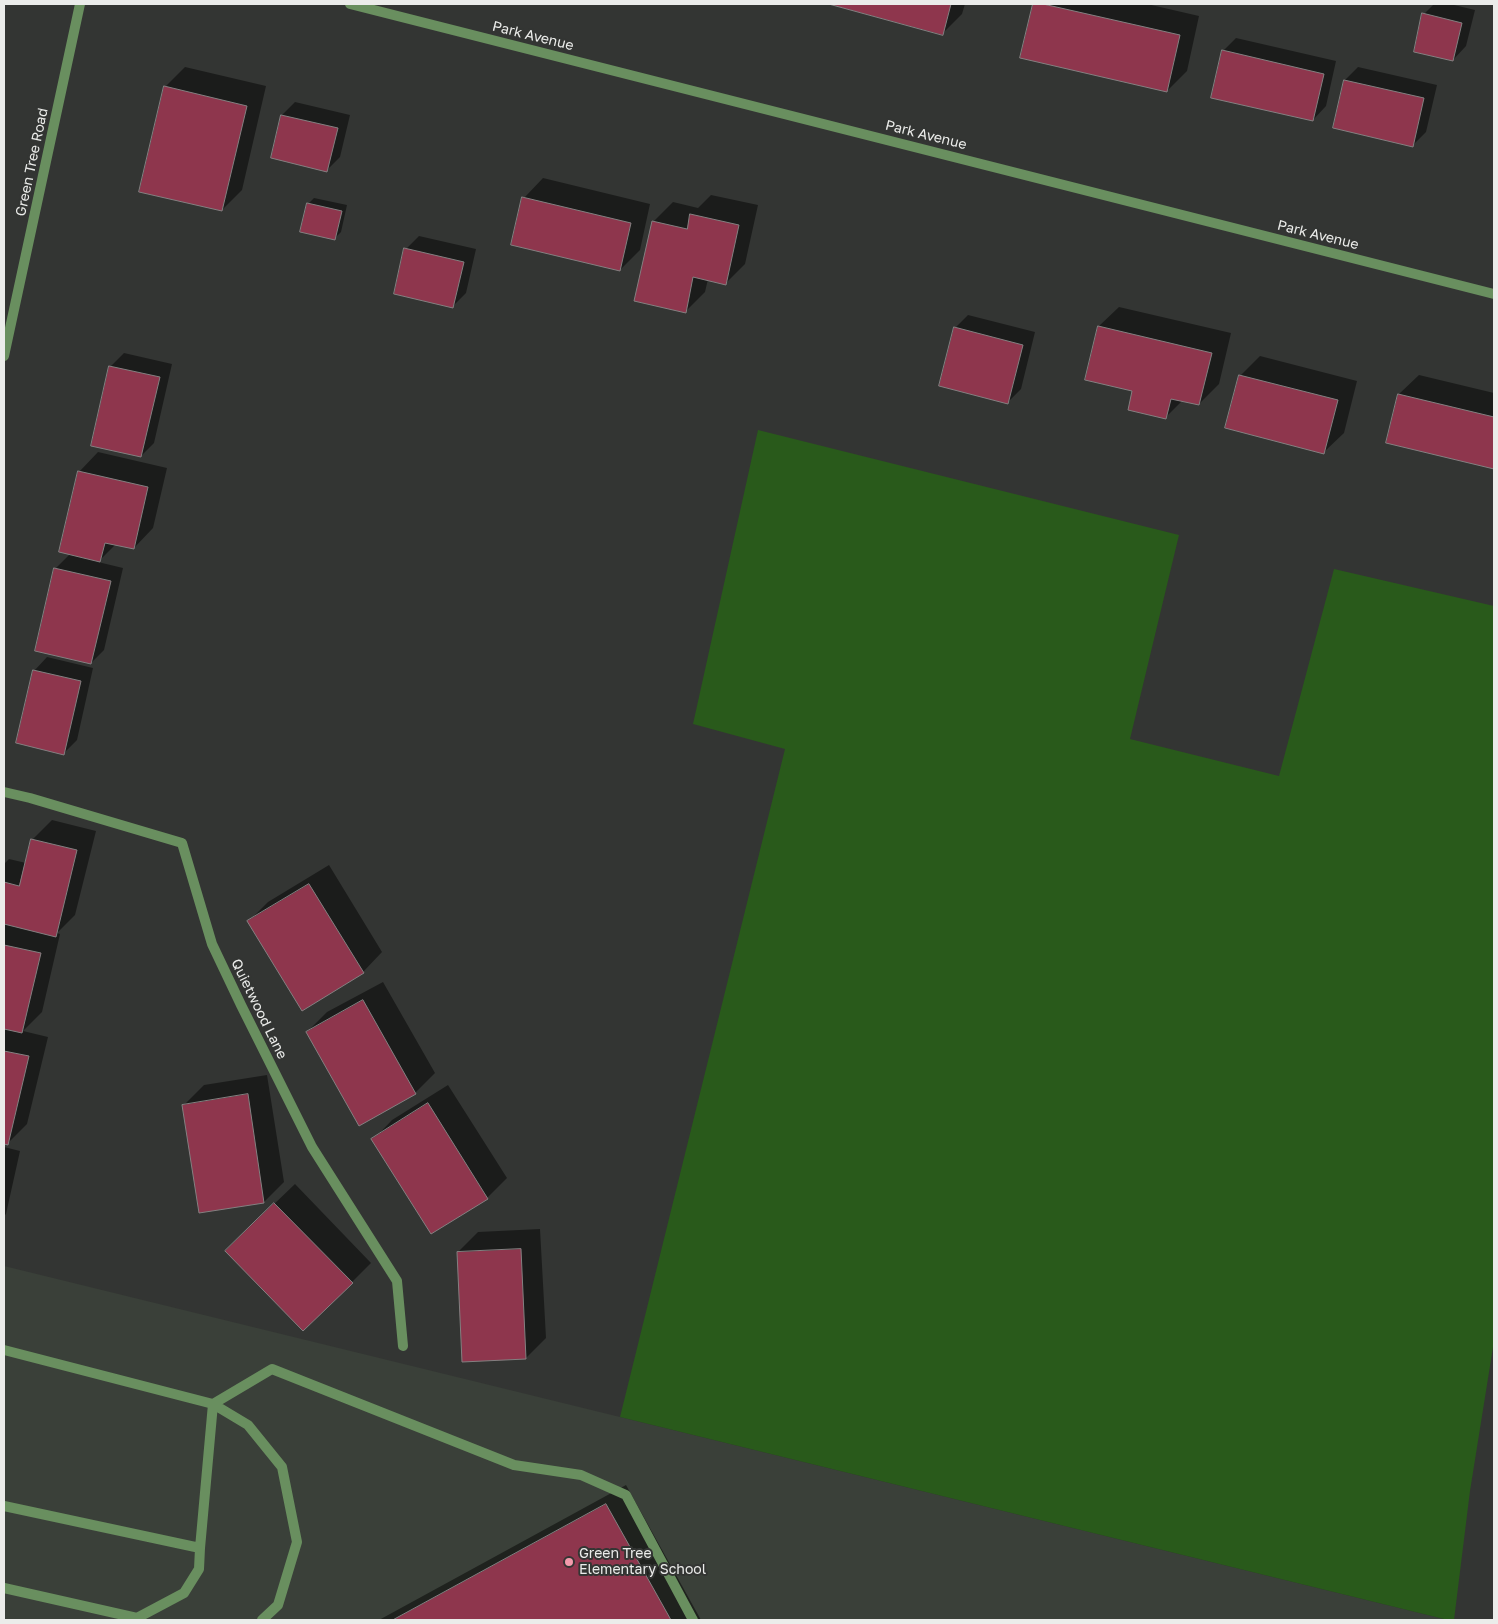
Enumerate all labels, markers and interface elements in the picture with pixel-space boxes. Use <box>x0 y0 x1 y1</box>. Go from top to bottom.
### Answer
street label: Park Avenue <box>491 18 575 54</box>
street label: Green Tree Road <box>12 106 52 218</box>
street label: Park Avenue <box>884 117 968 153</box>
street label: Park Avenue <box>1276 217 1360 253</box>
street label: Quietwood Lane <box>227 956 291 1062</box>
place label: Green Tree Elementary School <box>579 1546 706 1578</box>
marker: Green Tree Elementary School <box>563 1556 575 1568</box>

